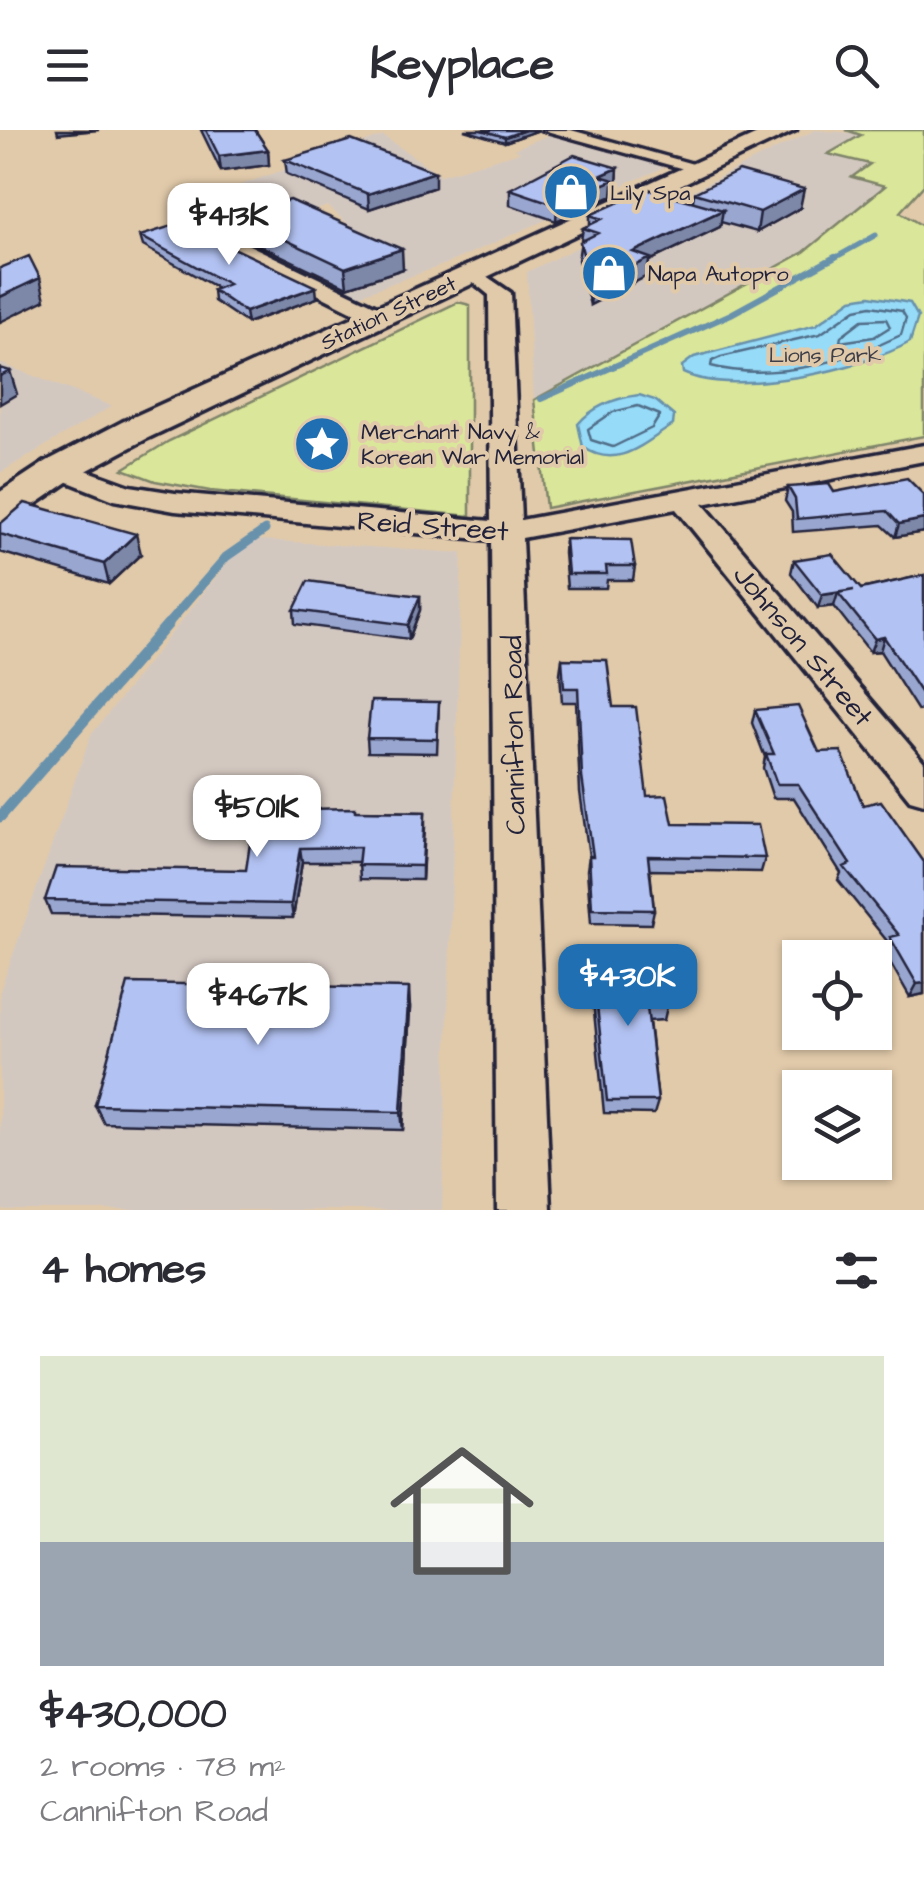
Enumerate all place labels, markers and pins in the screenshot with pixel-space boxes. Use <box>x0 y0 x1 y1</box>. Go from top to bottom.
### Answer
shop icon: Lily Spa <box>541 162 601 222</box>
place label: Lily Spa <box>610 178 690 210</box>
pin: $413K <box>159 183 299 268</box>
shop icon: Napa Autopro <box>579 243 639 303</box>
place label: Napa Autopro <box>648 259 789 290</box>
place icon: Merchant Navy & Korean War Memorial <box>292 414 352 474</box>
place label: Merchant Navy & Korean War Memorial <box>361 417 584 473</box>
pin: $501K <box>187 775 327 860</box>
pin: $430K <box>558 944 698 1029</box>
pin: $467K <box>188 963 328 1048</box>

